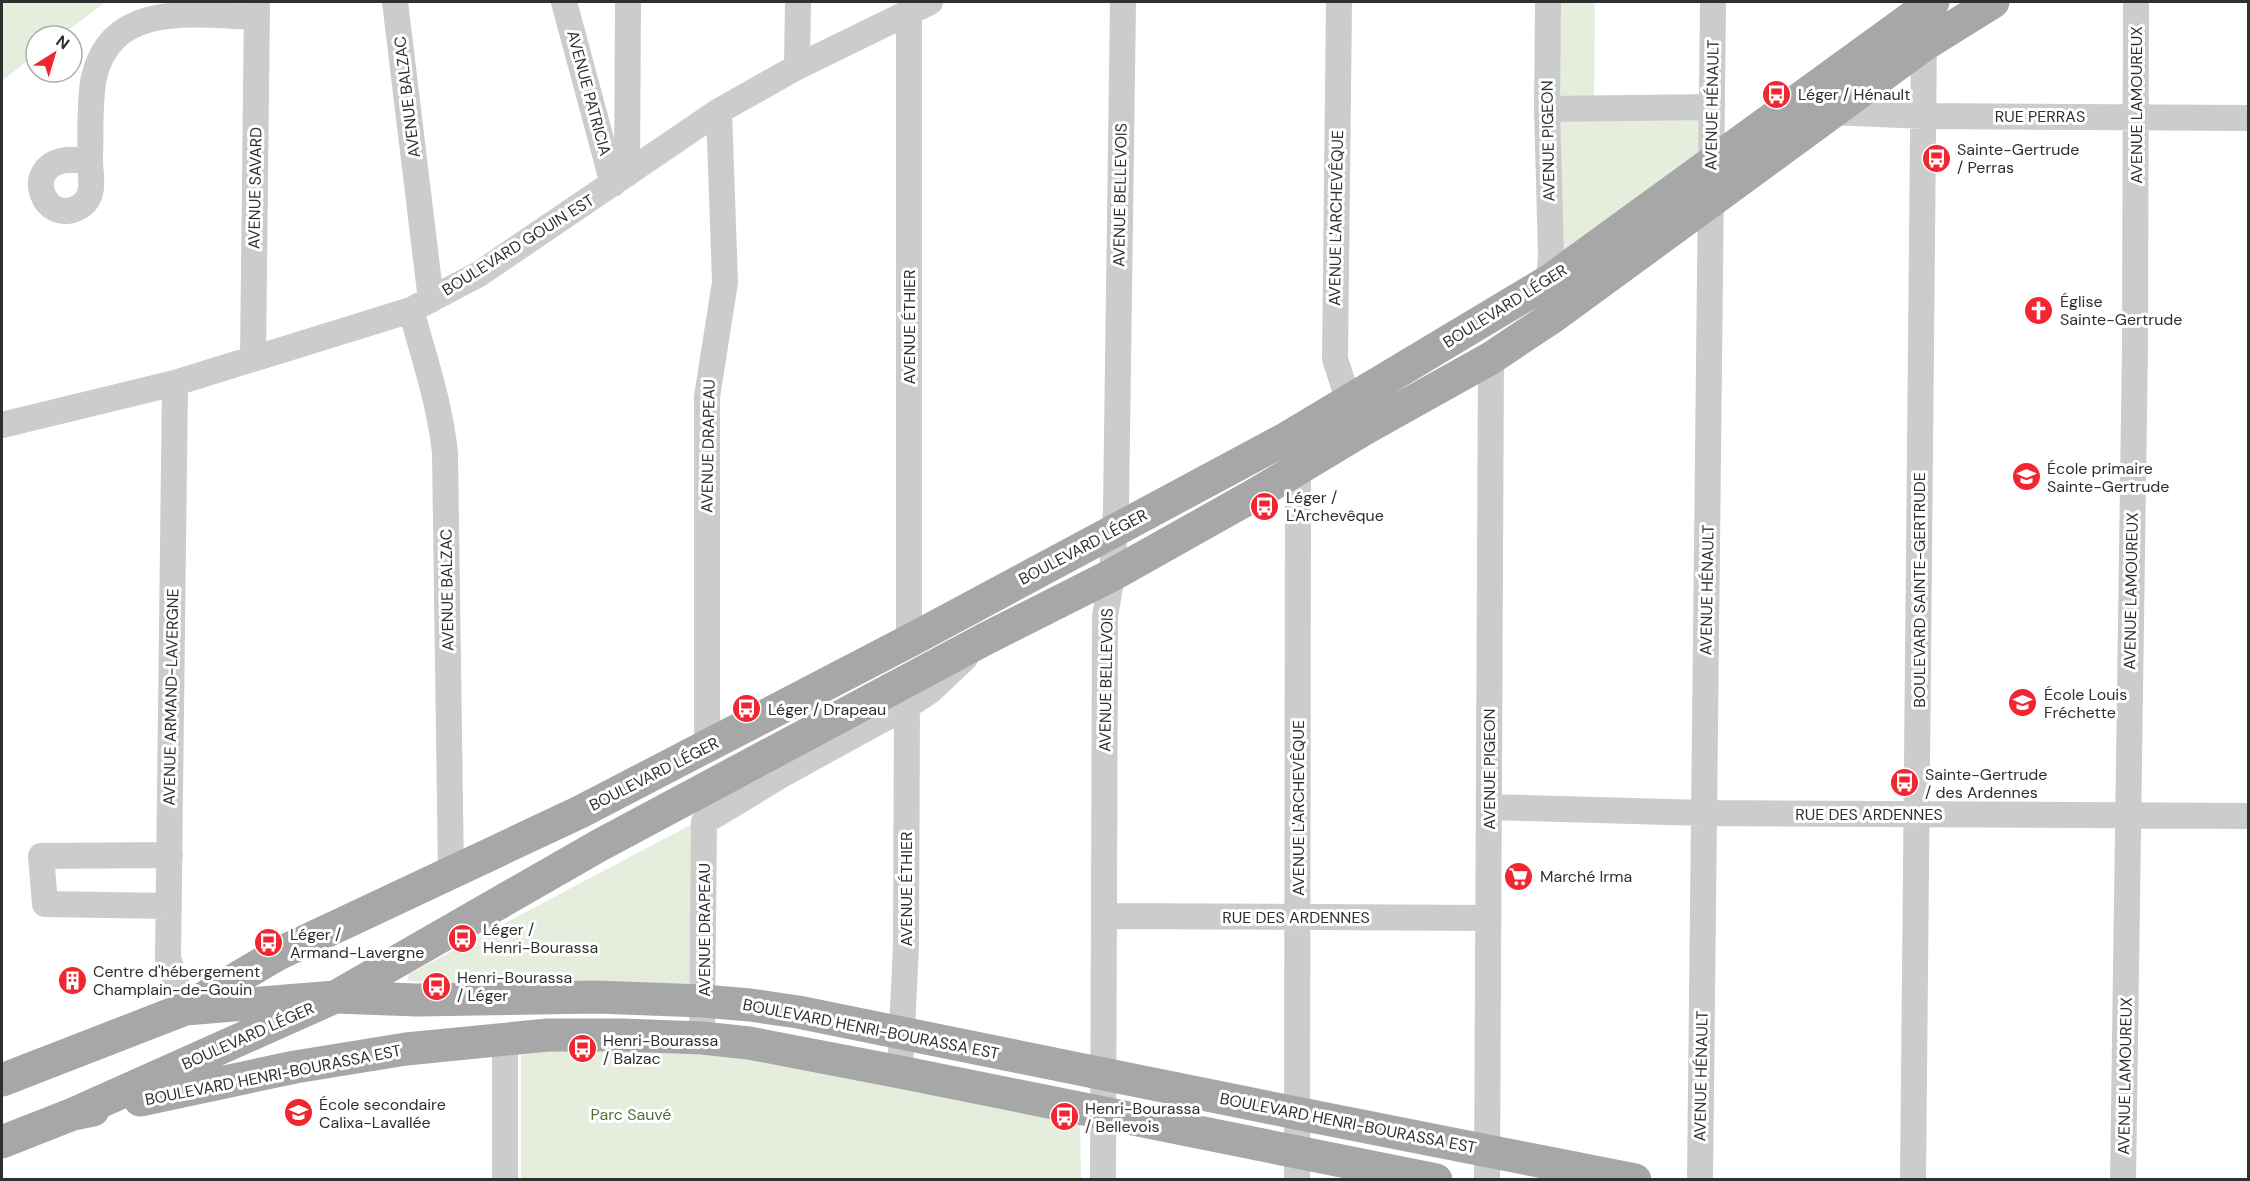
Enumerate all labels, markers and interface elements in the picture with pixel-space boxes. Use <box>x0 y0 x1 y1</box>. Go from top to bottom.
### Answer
north arrow <box>24 24 84 84</box>
street label: AVENUE LAMOUREUX <box>2126 26 2147 184</box>
street label: AVENUE PATRICIA <box>562 28 616 158</box>
text: N <box>52 31 74 54</box>
street label: AVENUE BALZAC <box>389 35 425 159</box>
street label: AVENUE HÉNAULT <box>1700 39 1724 171</box>
bus stop icon: Léger / Hénault <box>1761 78 1793 110</box>
street label: AVENUE PIGEON <box>1536 80 1560 202</box>
place label: Léger / Hénault <box>1798 84 1910 105</box>
street label: RUE PERRAS <box>1995 106 2085 127</box>
street label: AVENUE BELLEVOIS <box>1108 123 1132 267</box>
street label: AVENUE SAVARD <box>243 127 267 249</box>
street label: AVENUE L'ARCHEVÊQUE <box>1324 130 1348 306</box>
place label: Sainte-Gertrude / Perras <box>1957 139 2079 178</box>
bus stop icon: Sainte-Gertrude / Perras <box>1920 142 1952 174</box>
street label: BOULEVARD GOUIN EST <box>438 190 598 300</box>
street label: BOULEVARD LÉGER <box>1439 259 1571 353</box>
street label: AVENUE ÉTHIER <box>899 270 920 384</box>
place label: Église Sainte-Gertrude <box>2060 291 2182 330</box>
church icon: Église Sainte-Gertrude <box>2023 294 2055 326</box>
street label: AVENUE DRAPEAU <box>696 379 720 513</box>
place label: École primaire Sainte-Gertrude <box>2047 458 2169 497</box>
school or university icon: École primaire Sainte-Gertrude <box>2010 461 2042 493</box>
street label: BOULEVARD SAINTE-GERTRUDE <box>1909 472 1930 708</box>
place label: Léger / L'Archevêque <box>1286 487 1384 526</box>
bus stop icon: Léger / L'Archevêque <box>1249 490 1281 522</box>
street label: BOULEVARD LÉGER <box>1015 504 1151 590</box>
street label: AVENUE LAMOUREUX <box>2119 512 2143 670</box>
street label: AVENUE HÉNAULT <box>1695 524 1719 656</box>
street label: AVENUE BALZAC <box>435 529 459 651</box>
street label: AVENUE ARMAND-LAVERGNE <box>159 588 183 806</box>
street label: AVENUE BELLEVOIS <box>1094 608 1118 752</box>
place label: École Louis Fréchette <box>2044 684 2127 723</box>
school or university icon: École Louis Fréchette <box>2007 687 2039 719</box>
bus stop icon: Léger / Drapeau <box>731 693 763 725</box>
place label: Léger / Drapeau <box>768 699 886 720</box>
street label: AVENUE PIGEON <box>1479 708 1500 830</box>
street label: AVENUE L'ARCHEVÊQUE <box>1288 720 1309 896</box>
street label: BOULEVARD LÉGER <box>586 732 722 816</box>
place label: Sainte-Gertrude / des Ardennes <box>1925 764 2047 803</box>
bus stop icon: Sainte-Gertrude / des Ardennes <box>1888 767 1920 799</box>
street label: RUE DES ARDENNES <box>1795 804 1943 825</box>
street label: AVENUE ÉTHIER <box>896 832 917 946</box>
supermarket icon: Marché Irma <box>1503 860 1535 892</box>
street label: AVENUE DRAPEAU <box>694 863 715 997</box>
place label: Marché Irma <box>1540 866 1632 887</box>
street label: RUE DES ARDENNES <box>1222 907 1370 928</box>
place label: Léger / Henri-Bourassa <box>483 919 598 958</box>
bus stop icon: Léger / Henri-Bourassa <box>446 922 478 954</box>
place label: Léger / Armand-Lavergne <box>290 924 424 963</box>
bus stop icon: Léger / Armand-Lavergne <box>253 927 285 959</box>
place label: Centre d'hébergement Champlain-de-Gouin <box>93 961 260 1000</box>
building icon: Centre d'hébergement Champlain-de-Gouin <box>56 964 88 996</box>
place label: Henri-Bourassa / Léger <box>457 967 572 1006</box>
bus stop icon: Henri-Bourassa / Léger <box>420 970 452 1002</box>
street label: BOULEVARD HENRI-BOURASSA EST <box>741 994 1001 1064</box>
street label: BOULEVARD LÉGER <box>179 997 317 1075</box>
street label: AVENUE LAMOUREUX <box>2113 997 2137 1155</box>
street label: AVENUE HÉNAULT <box>1689 1010 1713 1142</box>
place label: Henri-Bourassa / Balzac <box>603 1030 718 1069</box>
bus stop icon: Henri-Bourassa / Balzac <box>566 1033 598 1065</box>
street label: BOULEVARD HENRI-BOURASSA EST <box>143 1040 403 1110</box>
street label: BOULEVARD HENRI-BOURASSA EST <box>1218 1088 1478 1158</box>
place label: École secondaire Calixa-Lavallée <box>319 1094 446 1133</box>
school or university icon: École secondaire Calixa-Lavallée <box>282 1097 314 1129</box>
place label: Henri-Bourassa / Bellevois <box>1085 1098 1200 1137</box>
bus stop icon: Henri-Bourassa / Bellevois <box>1048 1101 1080 1133</box>
park label: Parc Sauvé <box>591 1104 671 1125</box>

